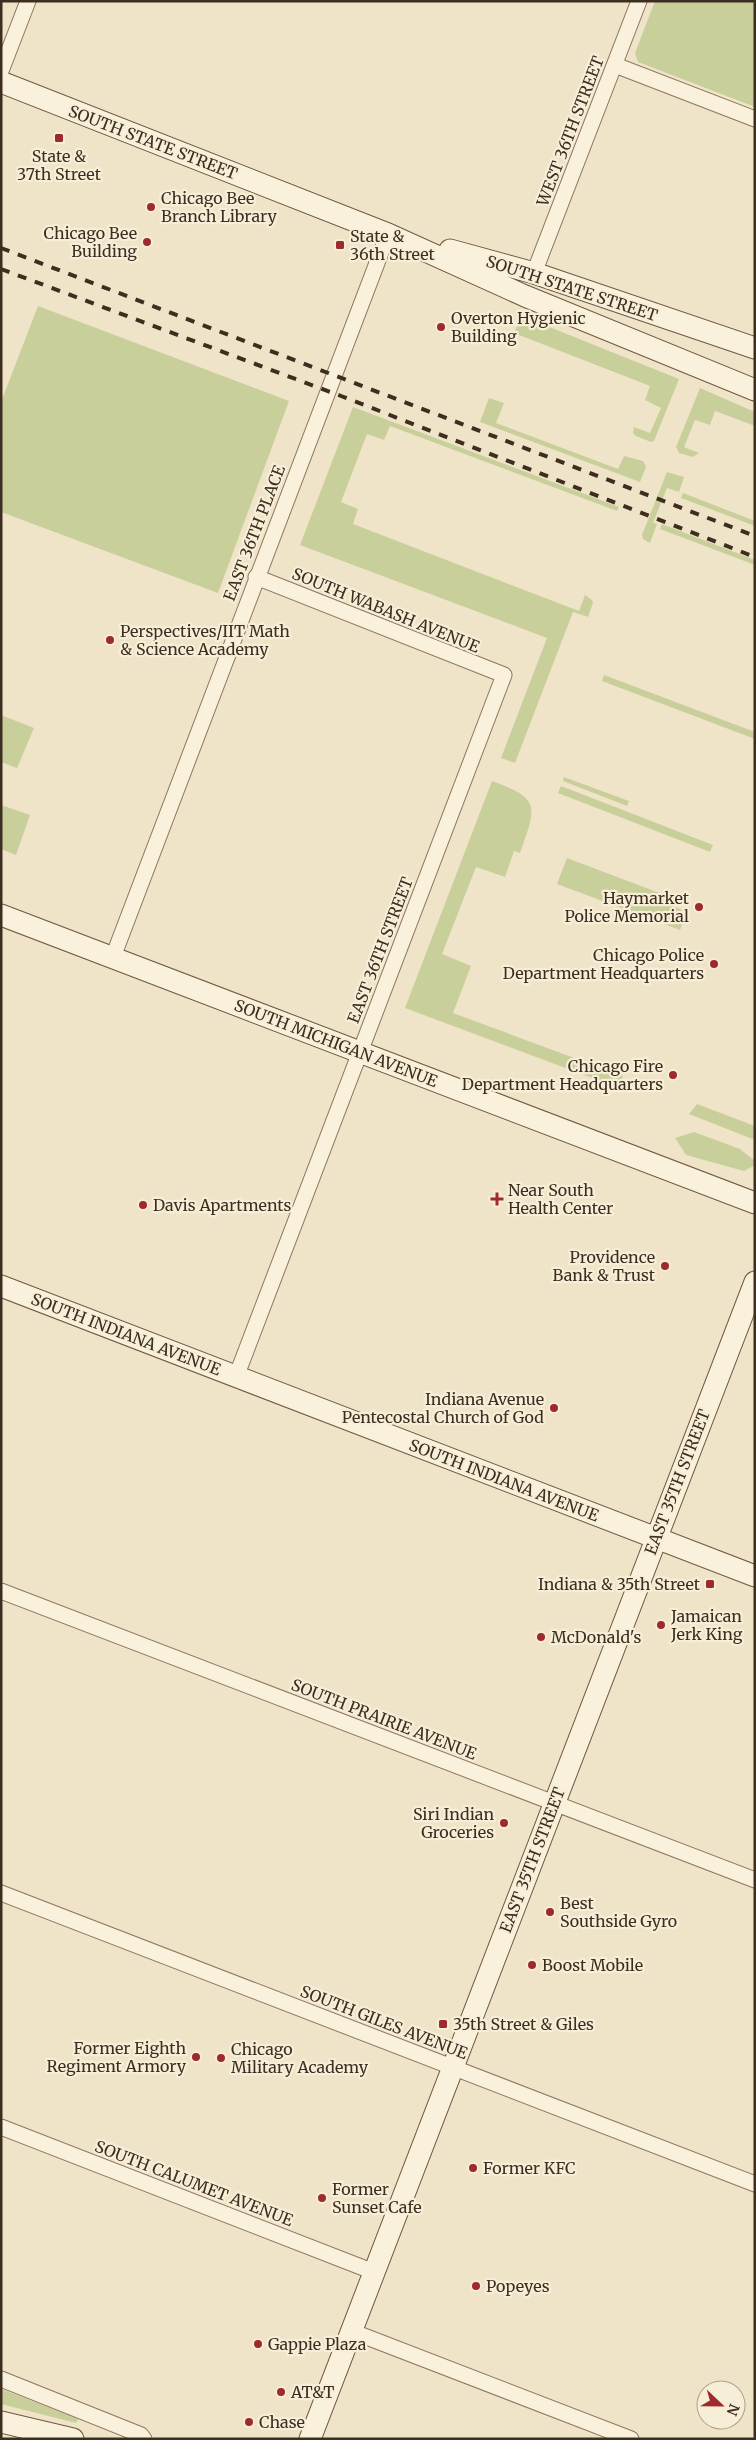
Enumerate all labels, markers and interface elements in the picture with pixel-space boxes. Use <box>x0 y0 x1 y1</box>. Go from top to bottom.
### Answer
street label: WEST 36TH STREET <box>532 53 608 210</box>
street label: SOUTH STATE STREET <box>66 101 240 183</box>
marker: State & 37th Street <box>53 132 65 144</box>
place label: State & 37th Street <box>17 146 102 184</box>
place label: Chicago Bee Branch Library <box>161 188 277 226</box>
marker: Chicago Bee Branch Library <box>145 201 157 213</box>
place label: Chicago Bee Building <box>44 223 137 261</box>
place label: State & 36th Street <box>350 226 436 264</box>
marker: Chicago Bee Building <box>141 236 153 248</box>
marker: State & 36th Street <box>334 239 346 251</box>
street label: SOUTH STATE STREET <box>484 251 660 325</box>
place label: Overton Hygienic Building <box>451 308 586 346</box>
marker: Overton Hygienic Building <box>435 321 447 333</box>
street label: EAST 36TH PLACE <box>219 462 289 604</box>
street label: SOUTH WABASH AVENUE <box>289 563 483 657</box>
place label: Perspectives/IIT Math & Science Academy <box>120 621 290 659</box>
marker: Perspectives/IIT Math & Science Academy <box>104 634 116 646</box>
street label: EAST 36TH STREET <box>343 874 417 1026</box>
place label: Haymarket Police Memorial <box>564 888 690 926</box>
marker: Haymarket Police Memorial <box>693 901 705 913</box>
place label: Chicago Police Department Headquarters <box>503 945 704 983</box>
marker: Chicago Police Department Headquarters <box>708 958 720 970</box>
street label: SOUTH MICHIGAN AVENUE <box>232 995 441 1091</box>
place label: Chicago Fire Department Headquarters <box>462 1056 663 1094</box>
marker: Chicago Fire Department Headquarters <box>667 1069 679 1081</box>
place label: Near South Health Center <box>508 1180 613 1218</box>
marker: Near South Health Center <box>490 1192 504 1206</box>
place label: Davis Apartments <box>153 1195 292 1215</box>
marker: Davis Apartments <box>137 1199 149 1211</box>
place label: Providence Bank & Trust <box>553 1247 656 1285</box>
marker: Providence Bank & Trust <box>659 1260 671 1272</box>
street label: SOUTH INDIANA AVENUE <box>28 1289 224 1380</box>
place label: Indiana Avenue Pentecostal Church of God <box>342 1389 544 1427</box>
marker: Indiana Avenue Pentecostal Church of God <box>548 1402 560 1414</box>
street label: EAST 35TH STREET <box>640 1406 714 1558</box>
street label: SOUTH INDIANA AVENUE <box>406 1435 602 1526</box>
place label: Indiana & 35th Street <box>538 1574 701 1594</box>
marker: Indiana & 35th Street <box>704 1578 716 1590</box>
place label: Jamaican Jerk King <box>670 1606 743 1644</box>
marker: Jamaican Jerk King <box>655 1619 667 1631</box>
place label: McDonald's <box>551 1627 641 1647</box>
marker: McDonald's <box>535 1631 547 1643</box>
street label: SOUTH PRAIRIE AVENUE <box>289 1674 480 1764</box>
street label: EAST 35TH STREET <box>495 1784 569 1936</box>
place label: Siri Indian Groceries <box>413 1804 494 1842</box>
marker: Siri Indian Groceries <box>498 1817 510 1829</box>
place label: Best Southside Gyro <box>560 1893 677 1931</box>
marker: Best Southside Gyro <box>544 1906 556 1918</box>
place label: Boost Mobile <box>542 1955 643 1975</box>
marker: Boost Mobile <box>526 1959 538 1971</box>
street label: SOUTH GILES AVENUE <box>298 1981 471 2063</box>
place label: 35th Street & Giles <box>453 2014 594 2034</box>
marker: 35th Street & Giles <box>437 2018 449 2030</box>
place label: Former Eighth Regiment Armory <box>47 2038 187 2076</box>
place label: Chicago Military Academy <box>231 2039 369 2077</box>
marker: Former Eighth Regiment Armory <box>190 2051 202 2063</box>
marker: Chicago Military Academy <box>215 2052 227 2064</box>
street label: SOUTH CALUMET AVENUE <box>92 2136 297 2230</box>
place label: Former KFC <box>483 2158 576 2178</box>
marker: Former KFC <box>467 2162 479 2174</box>
place label: Former Sunset Cafe <box>332 2179 422 2217</box>
marker: Former Sunset Cafe <box>316 2192 328 2204</box>
place label: Popeyes <box>486 2276 550 2296</box>
marker: Popeyes <box>470 2280 482 2292</box>
place label: Gappie Plaza <box>268 2334 367 2354</box>
marker: Gappie Plaza <box>252 2338 264 2350</box>
north arrow <box>696 2380 746 2430</box>
place label: AT&T <box>290 2382 334 2402</box>
marker: AT&T <box>275 2386 287 2398</box>
text: N <box>723 2401 743 2418</box>
place label: Chase <box>259 2412 305 2432</box>
marker: Chase <box>243 2416 255 2428</box>

